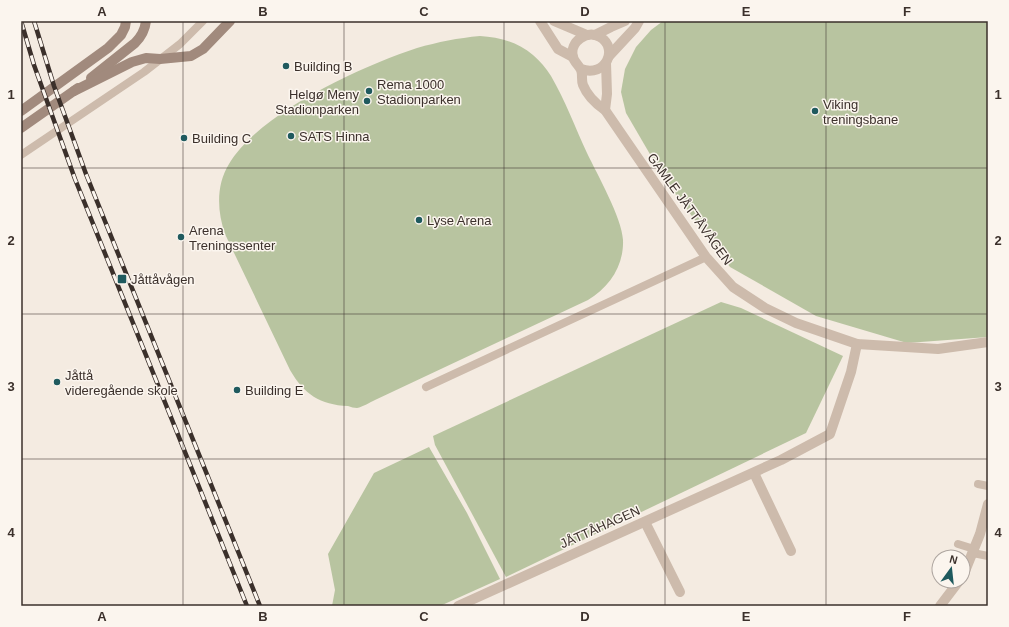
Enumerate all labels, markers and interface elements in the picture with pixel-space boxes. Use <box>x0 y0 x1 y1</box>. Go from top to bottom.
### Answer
text: A <box>97 4 107 19</box>
text: B <box>258 4 268 19</box>
text: C <box>419 4 429 19</box>
text: D <box>580 4 590 19</box>
text: E <box>742 4 751 19</box>
text: F <box>903 4 911 19</box>
place label: Building B <box>294 59 353 74</box>
marker: Building B <box>281 61 291 71</box>
place label: Rema 1000 Stadionparken <box>377 77 461 107</box>
marker: Rema 1000 Stadionparken <box>364 86 374 96</box>
text: 1 <box>7 87 15 102</box>
place label: Helgø Meny Stadionparken <box>275 87 360 117</box>
text: 1 <box>994 87 1002 102</box>
marker: Helgø Meny Stadionparken <box>362 96 372 106</box>
place label: Viking treningsbane <box>823 97 898 127</box>
marker: Viking treningsbane <box>810 106 820 116</box>
place label: SATS Hinna <box>299 129 370 144</box>
place label: Building C <box>192 131 251 146</box>
marker: SATS Hinna <box>286 131 296 141</box>
marker: Building C <box>179 133 189 143</box>
street label: GAMLE JÅTTÅVÅGEN <box>644 150 736 268</box>
place label: Lyse Arena <box>427 213 492 228</box>
marker: Lyse Arena <box>414 215 424 225</box>
place label: Arena Treningssenter <box>189 223 276 253</box>
marker: Arena Treningssenter <box>176 232 186 242</box>
text: 2 <box>7 233 15 248</box>
text: 2 <box>994 233 1002 248</box>
place label: Jåttåvågen <box>131 272 195 287</box>
marker: Jåttåvågen <box>116 273 128 285</box>
place label: Jåttå videregående skole <box>65 368 178 398</box>
marker: Jåttå videregående skole <box>52 377 62 387</box>
text: 3 <box>7 379 15 394</box>
text: 3 <box>994 379 1002 394</box>
place label: Building E <box>245 383 304 398</box>
marker: Building E <box>232 385 242 395</box>
street label: JÅTTÅHAGEN <box>558 503 642 551</box>
text: 4 <box>7 525 15 540</box>
text: 4 <box>994 525 1002 540</box>
north arrow <box>931 549 971 589</box>
text: N <box>948 553 959 566</box>
text: A <box>97 609 107 624</box>
text: B <box>258 609 268 624</box>
text: C <box>419 609 429 624</box>
text: D <box>580 609 590 624</box>
text: E <box>742 609 751 624</box>
text: F <box>903 609 911 624</box>

